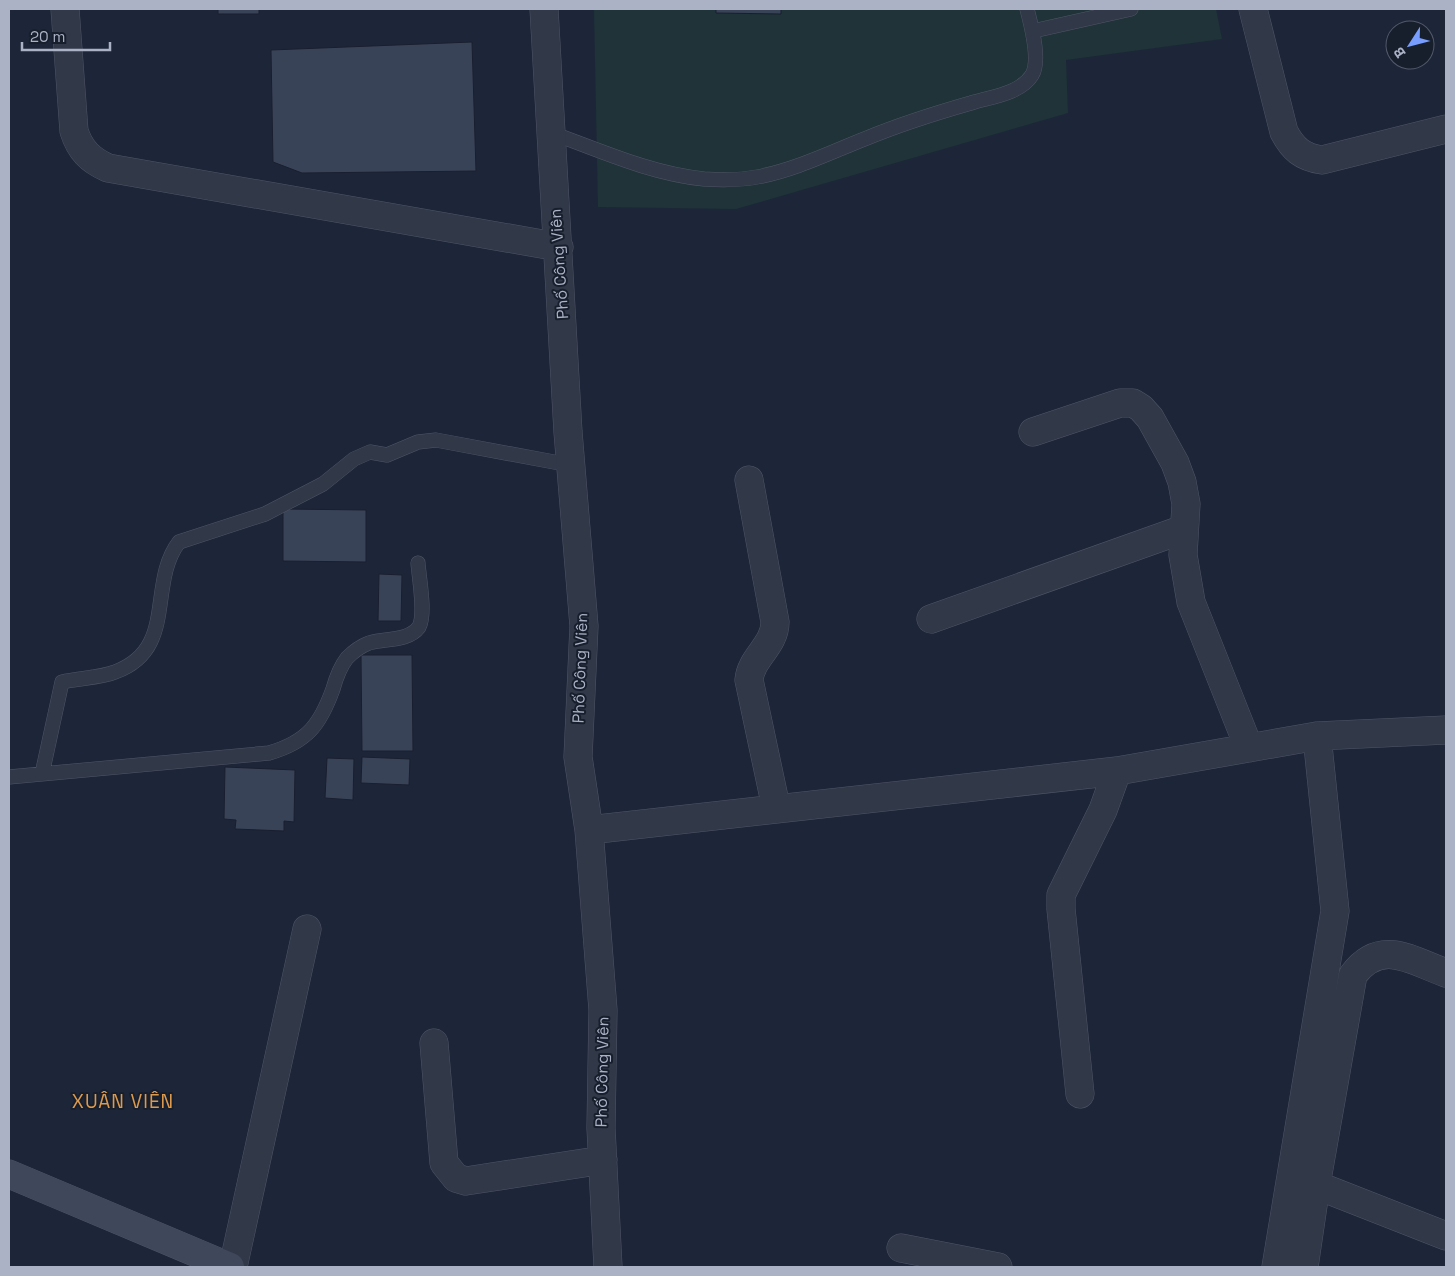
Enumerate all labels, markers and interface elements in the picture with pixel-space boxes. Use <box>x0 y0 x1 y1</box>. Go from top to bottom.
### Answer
scale bar <box>22 20 110 52</box>
north arrow <box>1385 20 1435 70</box>
text: 20 m <box>30 27 65 46</box>
text: B <box>1389 44 1409 62</box>
street label: Phố Công Viên <box>545 208 573 320</box>
street label: Phố Công Viên <box>568 612 592 724</box>
street label: Phố Công Viên <box>591 1016 613 1128</box>
district label: XUÂN VIÊN <box>72 1089 174 1114</box>

